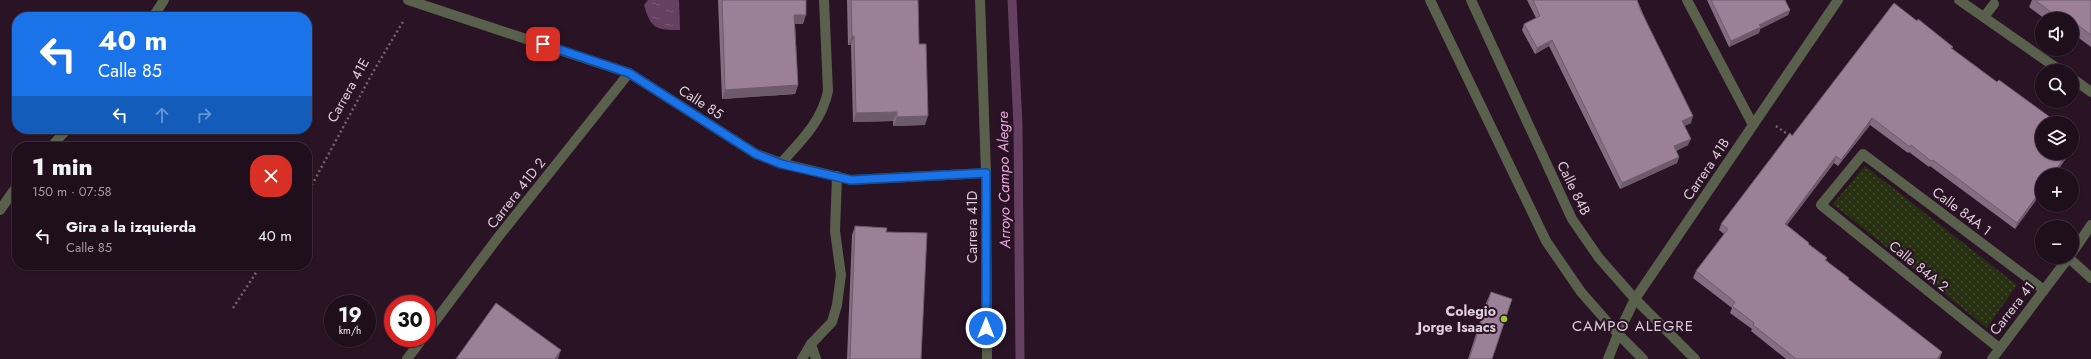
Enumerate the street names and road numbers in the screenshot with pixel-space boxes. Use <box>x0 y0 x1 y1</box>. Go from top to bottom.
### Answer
street label: Carrera 41E <box>322 54 374 126</box>
street label: Calle 85 <box>675 80 727 124</box>
street label: Carrera 41B <box>1678 134 1734 204</box>
street label: Carrera 41D 2 <box>482 153 550 233</box>
street label: Calle 84B <box>1552 158 1596 219</box>
street label: Calle 84A 1 <box>1928 182 1996 240</box>
street label: Carrera 41D <box>962 191 982 263</box>
street label: Calle 84A 2 <box>1885 236 1953 296</box>
street label: Carrera 41 <box>1985 277 2039 339</box>

